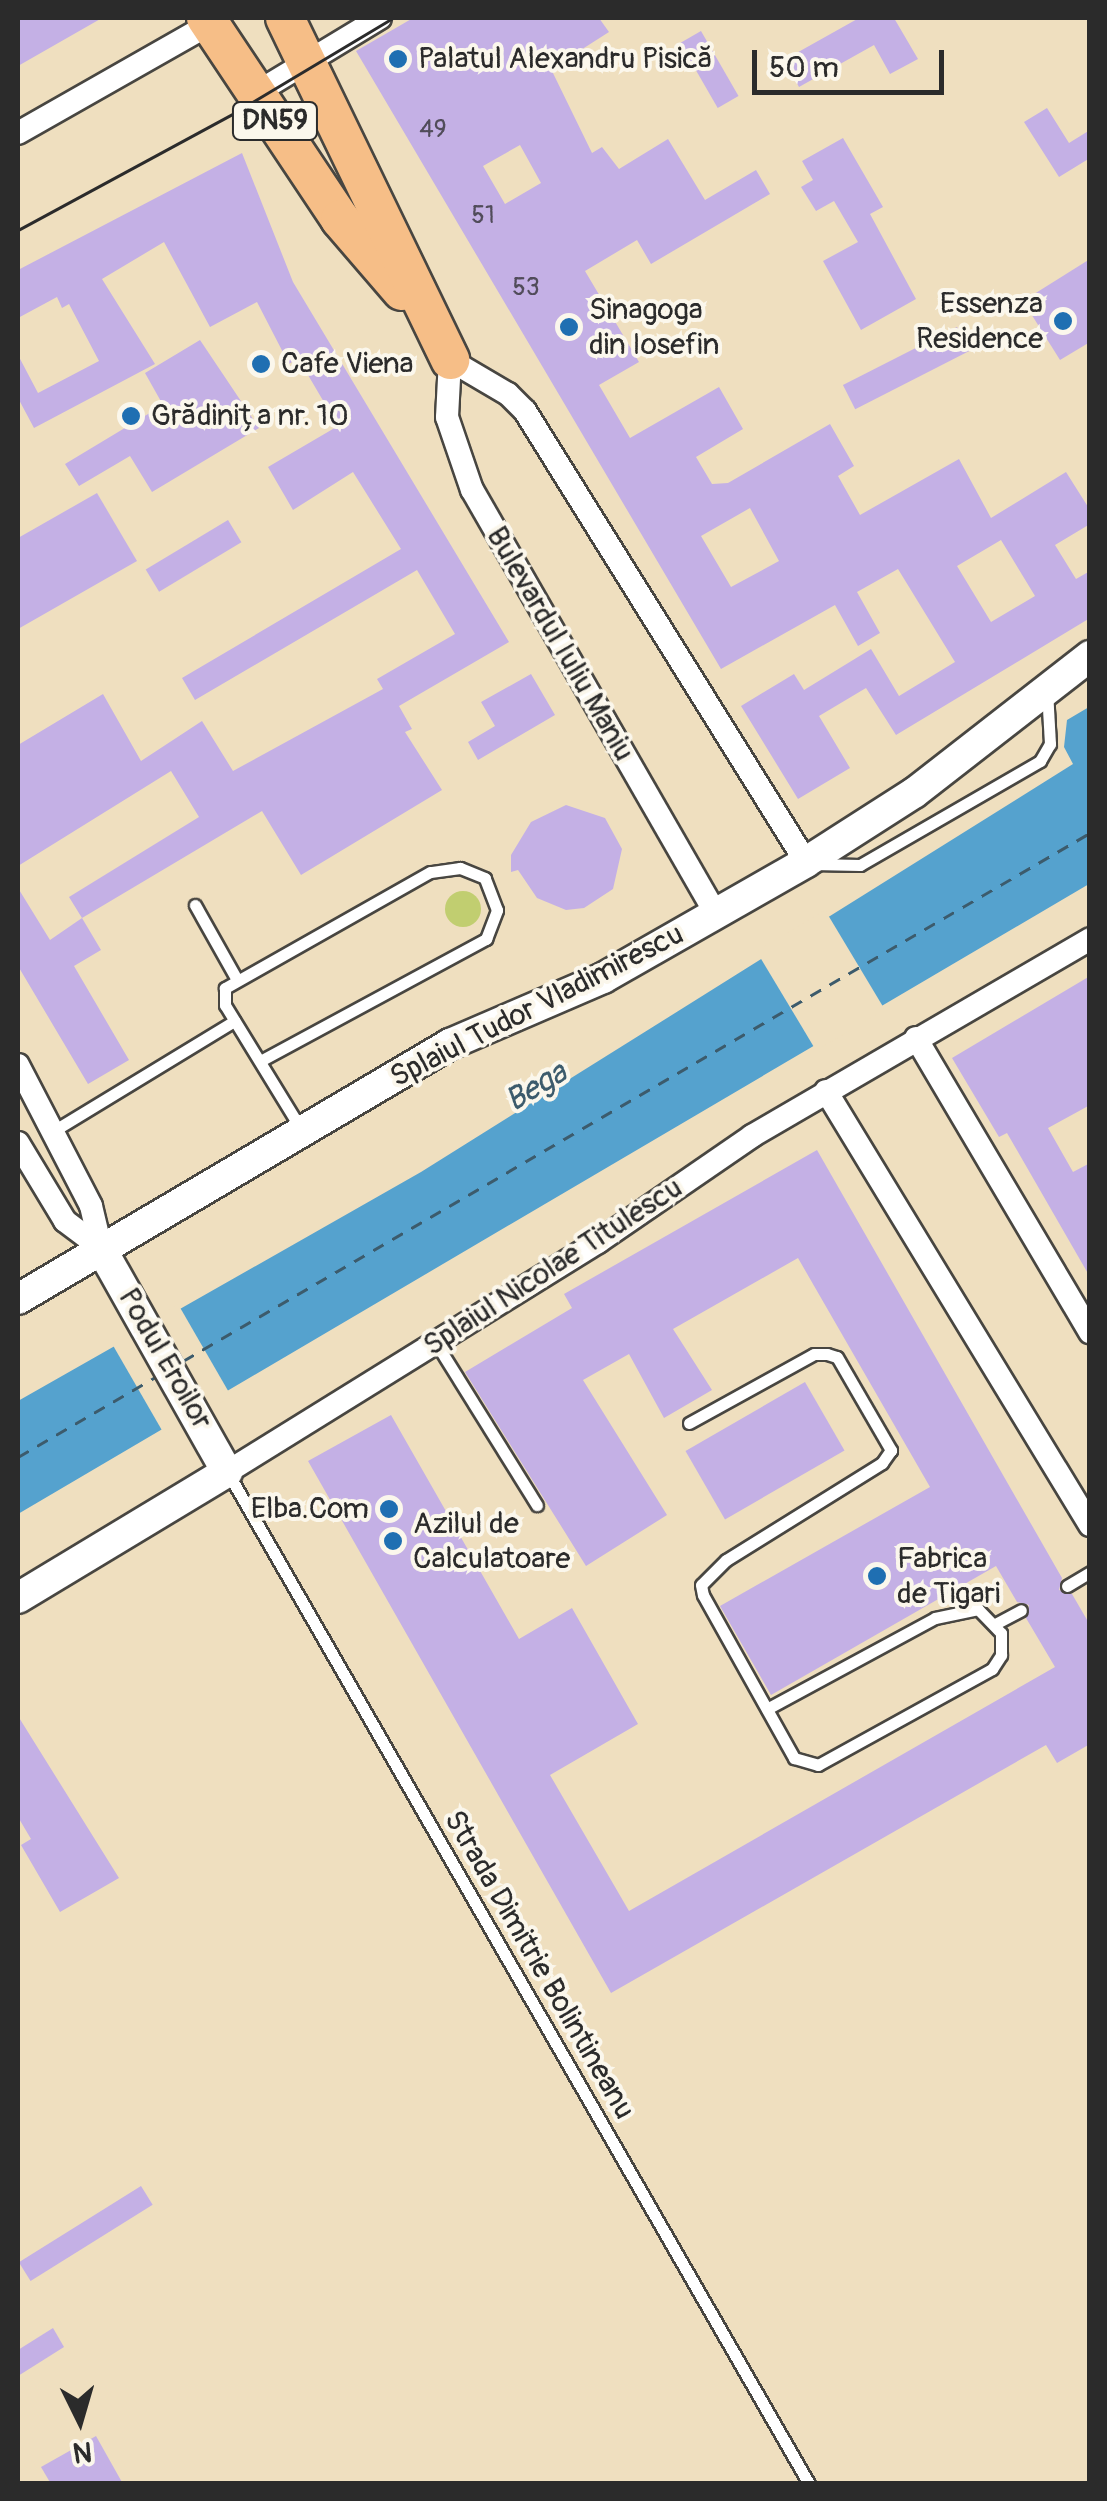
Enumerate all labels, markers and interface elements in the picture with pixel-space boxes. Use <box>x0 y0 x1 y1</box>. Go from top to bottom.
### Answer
scale bar <box>757 30 950 92</box>
place label: Palatul Alexandru Pisică <box>418 41 713 77</box>
marker: Palatul Alexandru Pisică <box>387 48 409 70</box>
text: 50 m <box>769 49 839 86</box>
road number: DN59 <box>230 98 320 144</box>
house number: 49 <box>419 115 447 145</box>
house number: 51 <box>471 201 495 231</box>
house number: 53 <box>512 273 540 303</box>
place label: Essenza Residence <box>916 286 1043 356</box>
place label: Sinagoga din Iosefin <box>589 292 719 362</box>
marker: Essenza Residence <box>1052 310 1074 332</box>
marker: Sinagoga din Iosefin <box>558 316 580 338</box>
place label: Cafe Viena <box>281 346 414 382</box>
marker: Cafe Viena <box>250 353 272 375</box>
place label: Grădinița nr. 10 <box>151 398 349 434</box>
marker: Grădinița nr. 10 <box>120 405 142 427</box>
street label: Bulevardul Iuliu Maniu <box>478 520 642 768</box>
street label: Splaiul Tudor Vladimirescu <box>384 916 690 1096</box>
water label: Bega <box>498 1054 574 1120</box>
street label: Splaiul Nicolae Titulescu <box>417 1170 689 1364</box>
street label: Podul Eroilor <box>110 1282 220 1436</box>
place label: Elba.Com <box>251 1491 369 1527</box>
marker: Elba.Com <box>378 1498 400 1520</box>
place label: Azilul de Calculatoare <box>413 1506 570 1576</box>
marker: Azilul de Calculatoare <box>382 1530 404 1552</box>
place label: Fabrica de Tigari <box>897 1541 1000 1612</box>
marker: Fabrica de Tigari <box>866 1565 888 1587</box>
street label: Strada Dimitrie Bolintineanu <box>436 1804 642 2126</box>
north arrow <box>30 2371 130 2471</box>
text: N <box>72 2433 94 2470</box>

